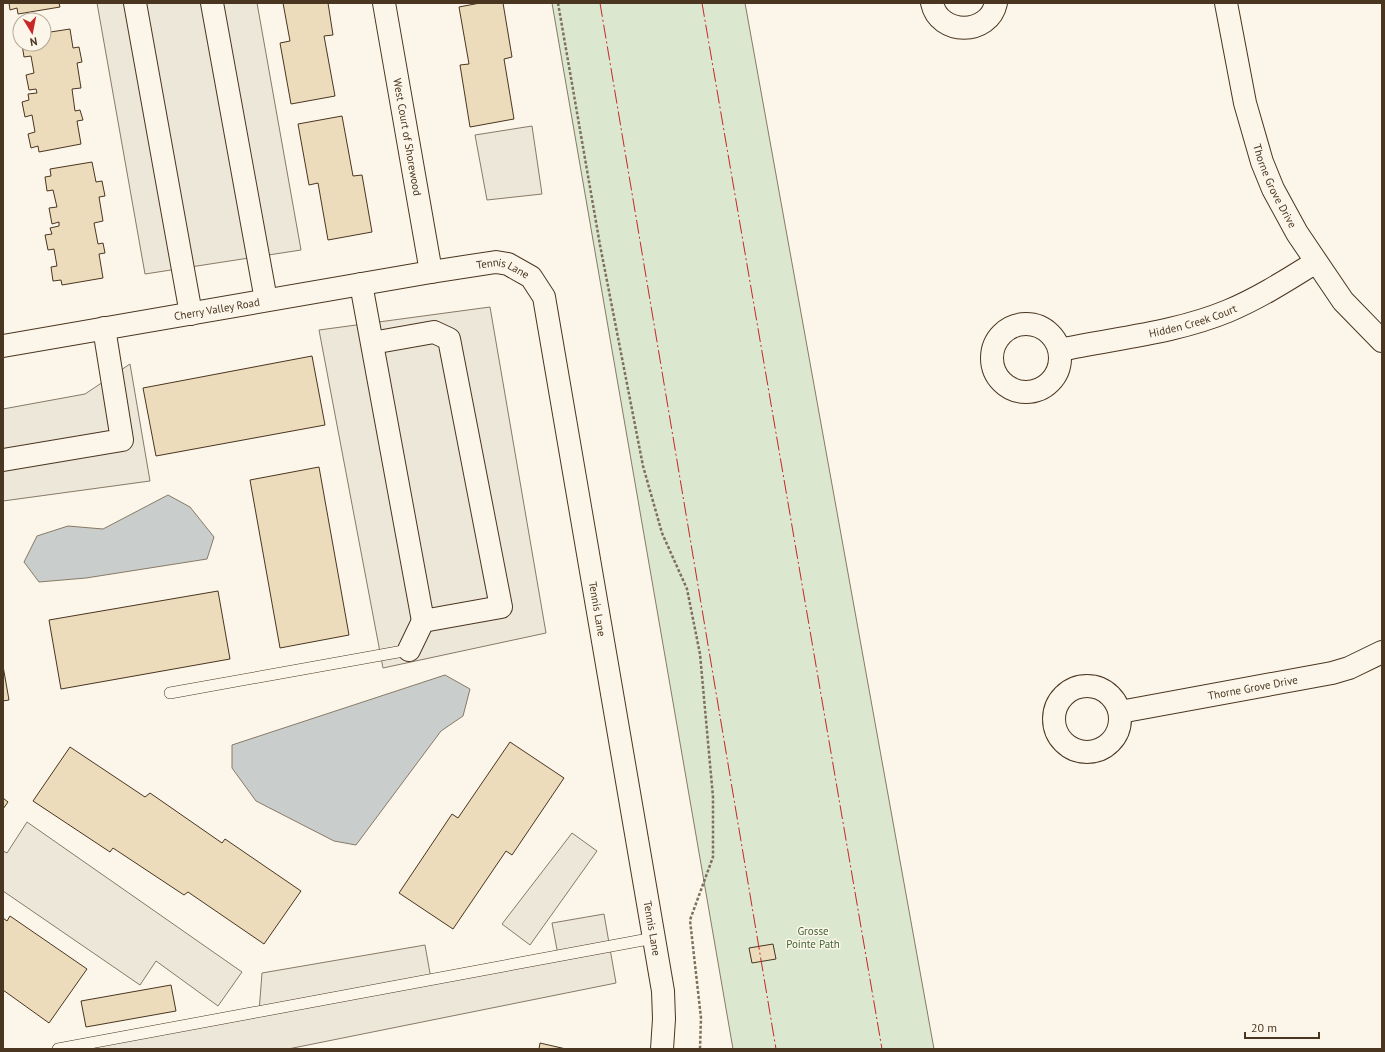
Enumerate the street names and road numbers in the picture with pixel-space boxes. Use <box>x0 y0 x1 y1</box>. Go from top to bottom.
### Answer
street label: West Court of Shorewood <box>390 77 425 197</box>
street label: Thorne Grove Drive <box>1250 142 1300 231</box>
street label: Tennis Lane <box>475 255 532 282</box>
street label: Cherry Valley Road <box>173 295 261 323</box>
street label: Hidden Creek Court <box>1148 301 1239 340</box>
street label: Tennis Lane <box>586 580 609 638</box>
street label: Thorne Grove Drive <box>1207 672 1299 703</box>
street label: Tennis Lane <box>641 900 664 957</box>

